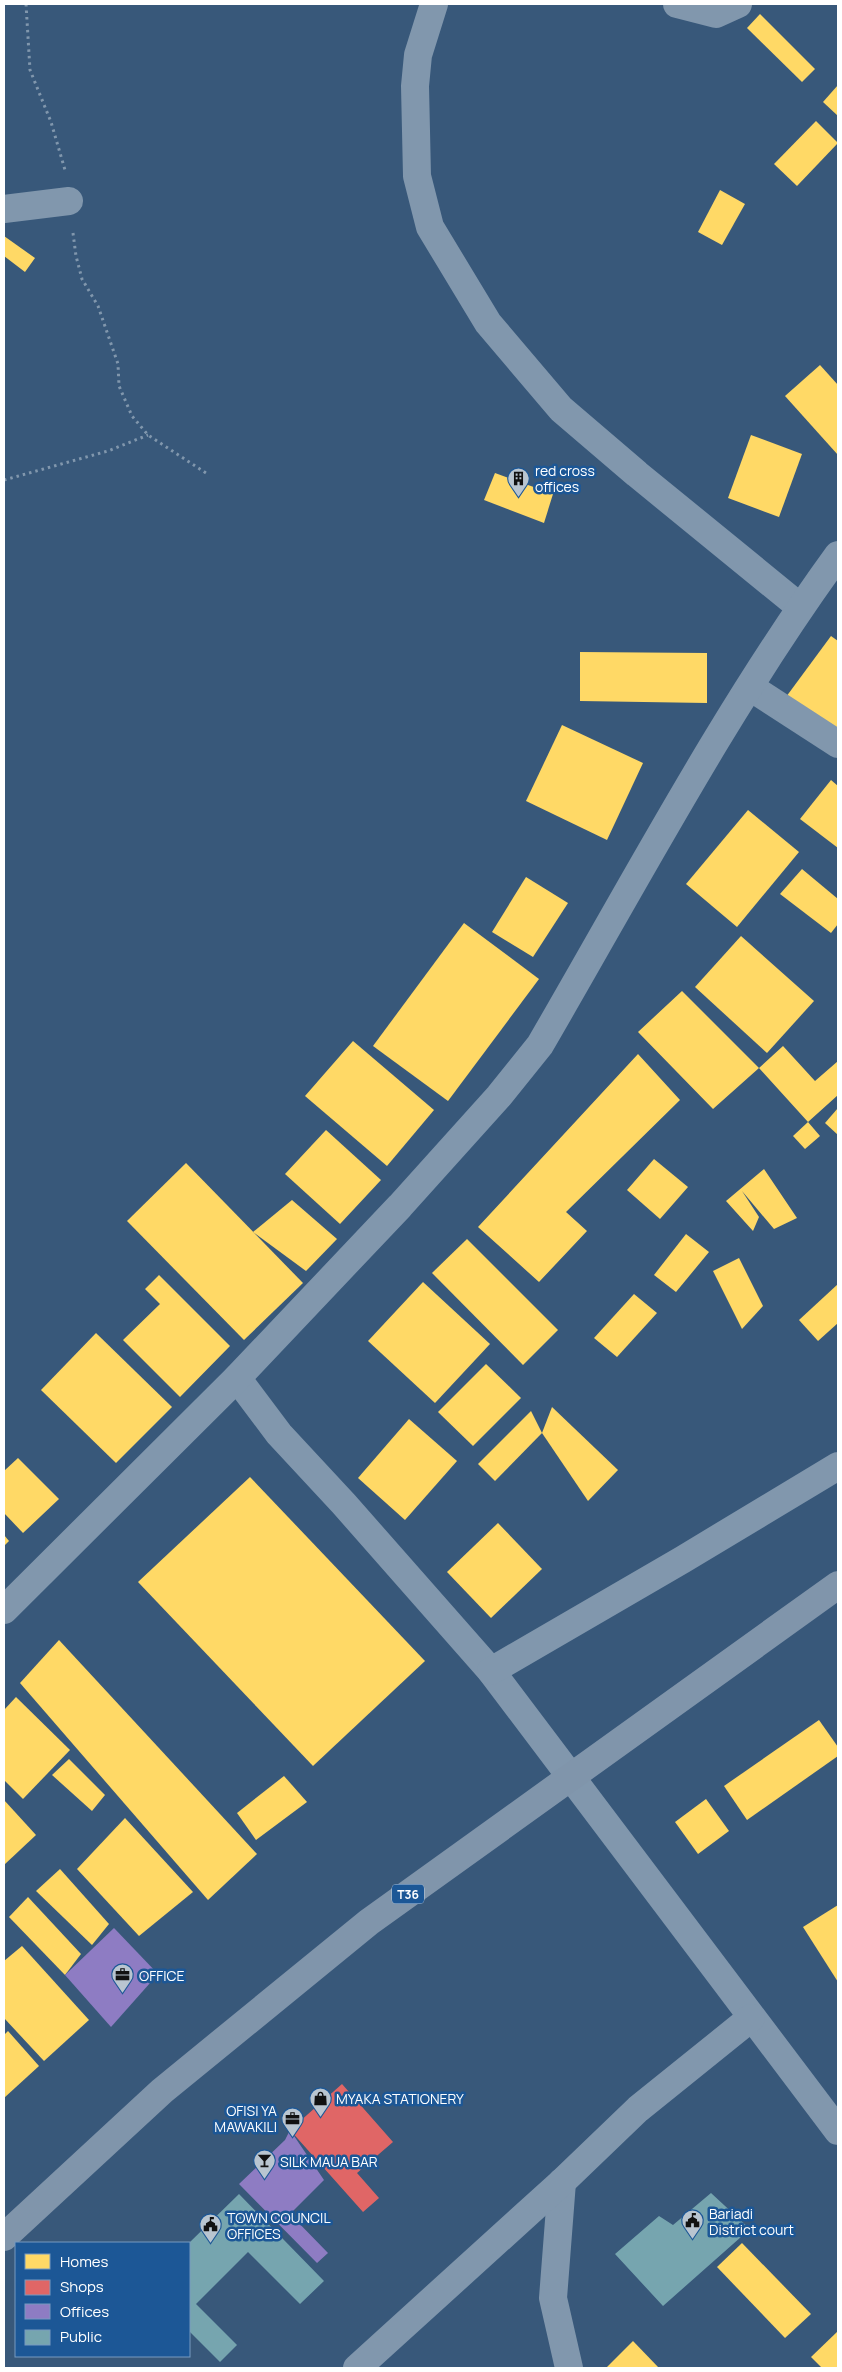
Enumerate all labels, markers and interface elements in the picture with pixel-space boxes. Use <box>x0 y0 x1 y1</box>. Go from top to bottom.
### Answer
place label: red cross offices <box>535 461 595 496</box>
building icon: red cross offices <box>507 466 531 497</box>
road number: T36 <box>392 1885 424 1904</box>
office icon: OFFICE <box>111 1963 135 1994</box>
place label: OFFICE <box>139 1966 185 1985</box>
shop icon: MYAKA STATIONERY <box>308 2086 332 2117</box>
place label: MYAKA STATIONERY <box>336 2089 464 2108</box>
place label: OFISI YA MAWAKILI <box>214 2101 277 2136</box>
office icon: OFISI YA MAWAKILI <box>281 2106 305 2137</box>
bar icon: SILK MAUA BAR <box>252 2149 276 2180</box>
place label: SILK MAUA BAR <box>280 2152 378 2171</box>
place label: Bariadi District court <box>709 2204 794 2239</box>
place label: TOWN COUNCIL OFFICES <box>227 2208 331 2243</box>
public building icon: Bariadi District court <box>681 2209 705 2240</box>
public building icon: TOWN COUNCIL OFFICES <box>199 2213 223 2244</box>
legend <box>15 2242 190 2357</box>
text: Homes <box>60 2251 109 2272</box>
text: Shops <box>60 2276 104 2297</box>
text: Offices <box>60 2301 109 2322</box>
text: Public <box>60 2326 102 2347</box>

